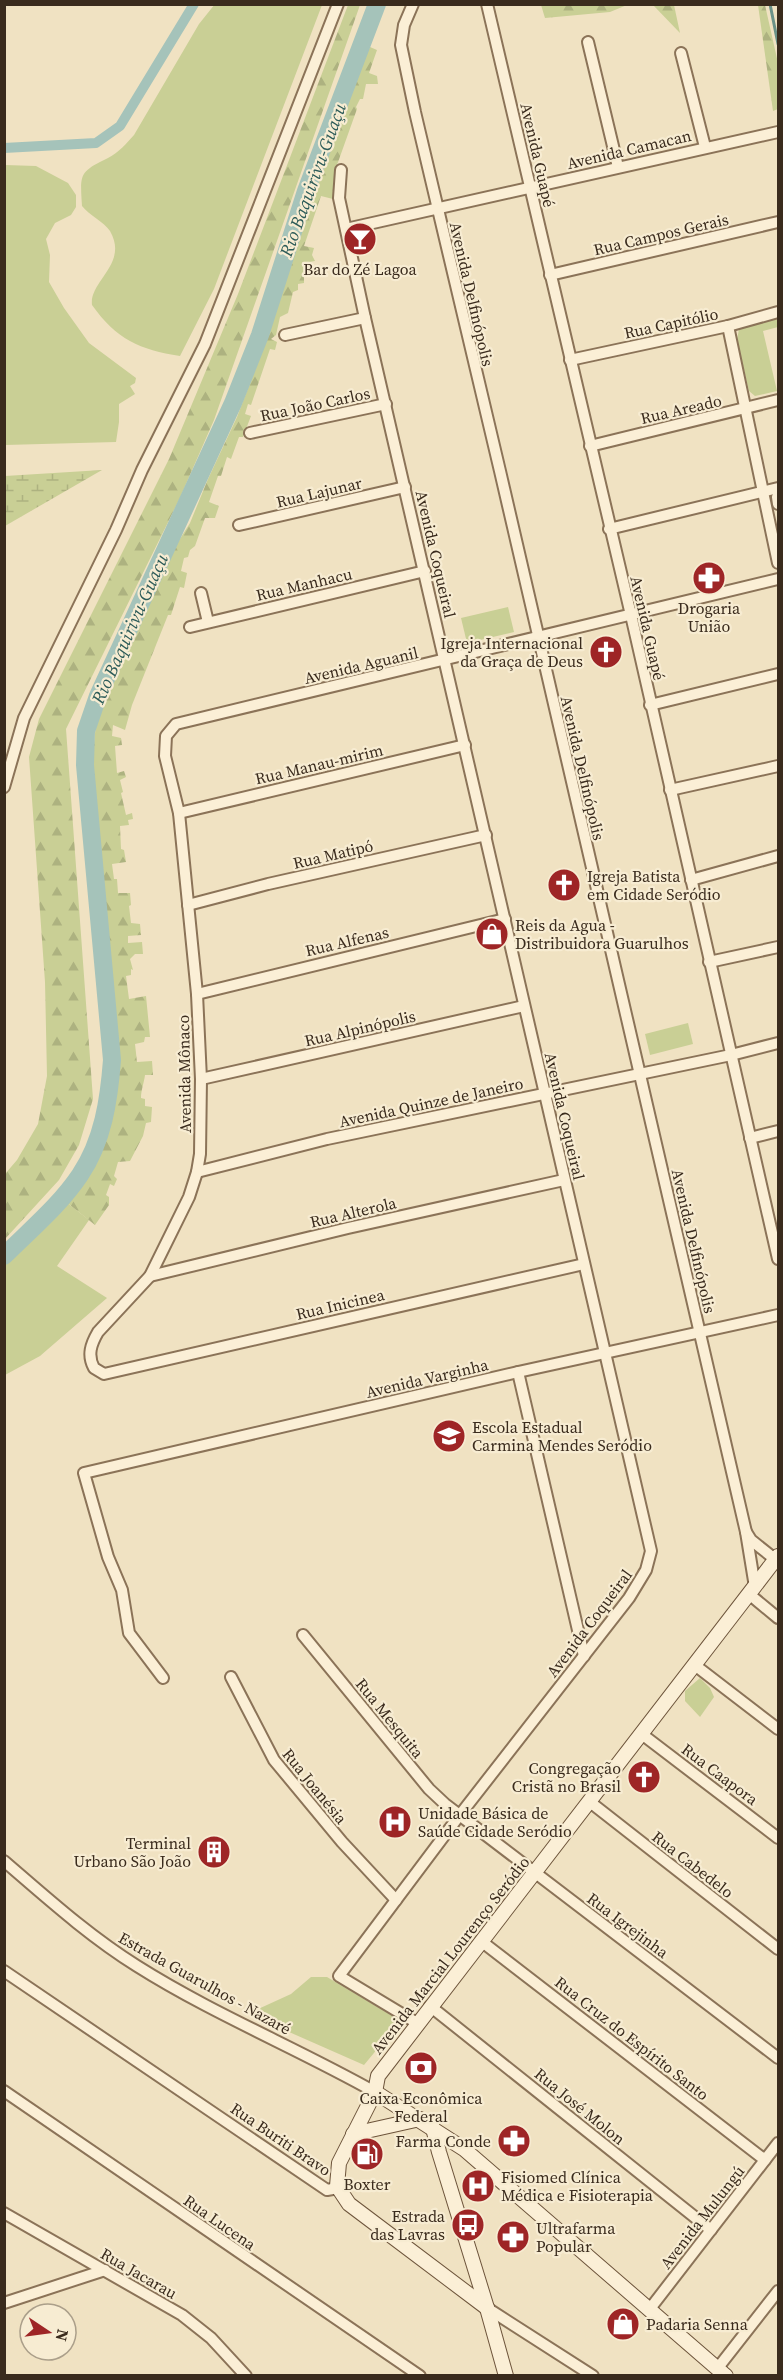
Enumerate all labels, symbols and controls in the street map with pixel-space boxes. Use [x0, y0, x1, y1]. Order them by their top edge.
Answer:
water label: Rio Baquirivu-Guaçu [273, 99, 352, 261]
street label: Avenida Guapé [515, 101, 561, 209]
street label: Avenida Camacan [565, 124, 694, 174]
street label: Rua Campos Gerais [591, 208, 731, 260]
street label: Avenida Delfinópolis [445, 220, 499, 368]
bar icon: Bar do Zé Lagoa [342, 221, 378, 257]
place label: Bar do Zé Lagoa [303, 258, 418, 280]
street label: Rua Capitólio [622, 302, 720, 344]
street label: Rua João Carlos [258, 382, 372, 426]
street label: Rua Areado [638, 389, 724, 429]
street label: Rua Lajunar [274, 471, 364, 513]
street label: Avenida Coqueiral [411, 488, 461, 620]
water label: Rio Baquirivu-Guaçu [85, 549, 174, 709]
pharmacy icon: Drogaria União [691, 560, 727, 596]
street label: Rua Manhacu [254, 562, 354, 606]
street label: Avenida Guapé [625, 574, 671, 682]
place label: Drogaria União [678, 597, 741, 637]
place label: Igreja Internacional da Graça de Deus [441, 632, 583, 672]
church icon: Igreja Internacional da Graça de Deus [588, 634, 624, 670]
street label: Avenida Aguanil [302, 641, 420, 689]
street label: Avenida Delfinópolis [556, 694, 610, 842]
street label: Rua Manau-mirim [253, 739, 385, 789]
street label: Rua Matipó [291, 834, 375, 874]
place label: Igreja Batista em Cidade Seródio [587, 865, 721, 905]
church icon: Igreja Batista em Cidade Seródio [546, 867, 582, 903]
place label: Reis da Agua - Distribuidora Guarulhos [515, 914, 689, 954]
shop icon: Reis da Agua - Distribuidora Guarulhos [474, 916, 510, 952]
street label: Rua Alfenas [303, 921, 391, 961]
street label: Rua Alpinópolis [302, 1005, 418, 1051]
street label: Avenida Mônaco [172, 1015, 196, 1133]
street label: Avenida Coqueiral [540, 1050, 590, 1182]
street label: Avenida Quinze de Janeiro [337, 1072, 525, 1132]
street label: Avenida Delfinópolis [667, 1167, 721, 1315]
street label: Rua Alterola [308, 1191, 399, 1233]
street label: Rua Inicinea [294, 1283, 387, 1325]
street label: Avenida Varginha [364, 1353, 491, 1403]
place label: Escola Estadual Carmina Mendes Seródio [472, 1416, 652, 1456]
school or university icon: Escola Estadual Carmina Mendes Seródio [431, 1418, 467, 1454]
street label: Avenida Coqueiral [541, 1564, 637, 1682]
street label: Rua Mesquita [351, 1673, 430, 1763]
street label: Rua Caapora [677, 1738, 763, 1810]
street label: Rua Joanésia [278, 1743, 353, 1829]
place label: Congregação Cristã no Brasil [512, 1757, 621, 1797]
church icon: Congregação Cristã no Brasil [626, 1759, 662, 1795]
place label: Unidade Básica de Saúde Cidade Seródio [418, 1802, 572, 1842]
hospital icon: Unidade Básica de Saúde Cidade Seródio [377, 1804, 413, 1840]
street label: Rua Cabedelo [648, 1825, 738, 1903]
place label: Terminal Urbano São João [74, 1832, 191, 1872]
building icon: Terminal Urbano São João [196, 1834, 232, 1870]
street label: Avenida Marcial Lourenço Seródio [366, 1851, 534, 2058]
street label: Rua Igrejinha [583, 1887, 674, 1963]
street label: Estrada Guarulhos - Nazaré [115, 1926, 295, 2040]
street label: Rua Cruz do Espírito Santo [550, 1971, 714, 2105]
bank icon: Caixa Econômica Federal [403, 2050, 439, 2086]
street label: Rua José Molon [530, 2063, 630, 2150]
place label: Caixa Econômica Federal [360, 2087, 483, 2127]
street label: Rua Buriti Bravo [226, 2097, 336, 2181]
pharmacy icon: Farma Conde [496, 2123, 532, 2159]
place label: Farma Conde [395, 2130, 491, 2152]
fuel station icon: Boxter [349, 2136, 385, 2172]
street label: Avenida Mulungú [655, 2161, 749, 2273]
place label: Fisiomed Clínica Médica e Fisioterapia [501, 2166, 654, 2206]
hospital icon: Fisiomed Clínica Médica e Fisioterapia [460, 2168, 496, 2204]
place label: Boxter [343, 2173, 391, 2195]
street label: Rua Lucena [179, 2189, 261, 2255]
place label: Estrada das Lavras [370, 2205, 446, 2245]
bus stop icon: Estrada das Lavras [450, 2207, 486, 2243]
place label: Ultrafarma Popular [536, 2217, 616, 2257]
pharmacy icon: Ultrafarma Popular [495, 2219, 531, 2255]
street label: Rua Jacarau [97, 2242, 181, 2304]
north arrow [18, 2302, 78, 2362]
shop icon: Padaria Senna [605, 2306, 641, 2342]
place label: Padaria Senna [646, 2313, 749, 2335]
text: N [51, 2327, 75, 2344]

